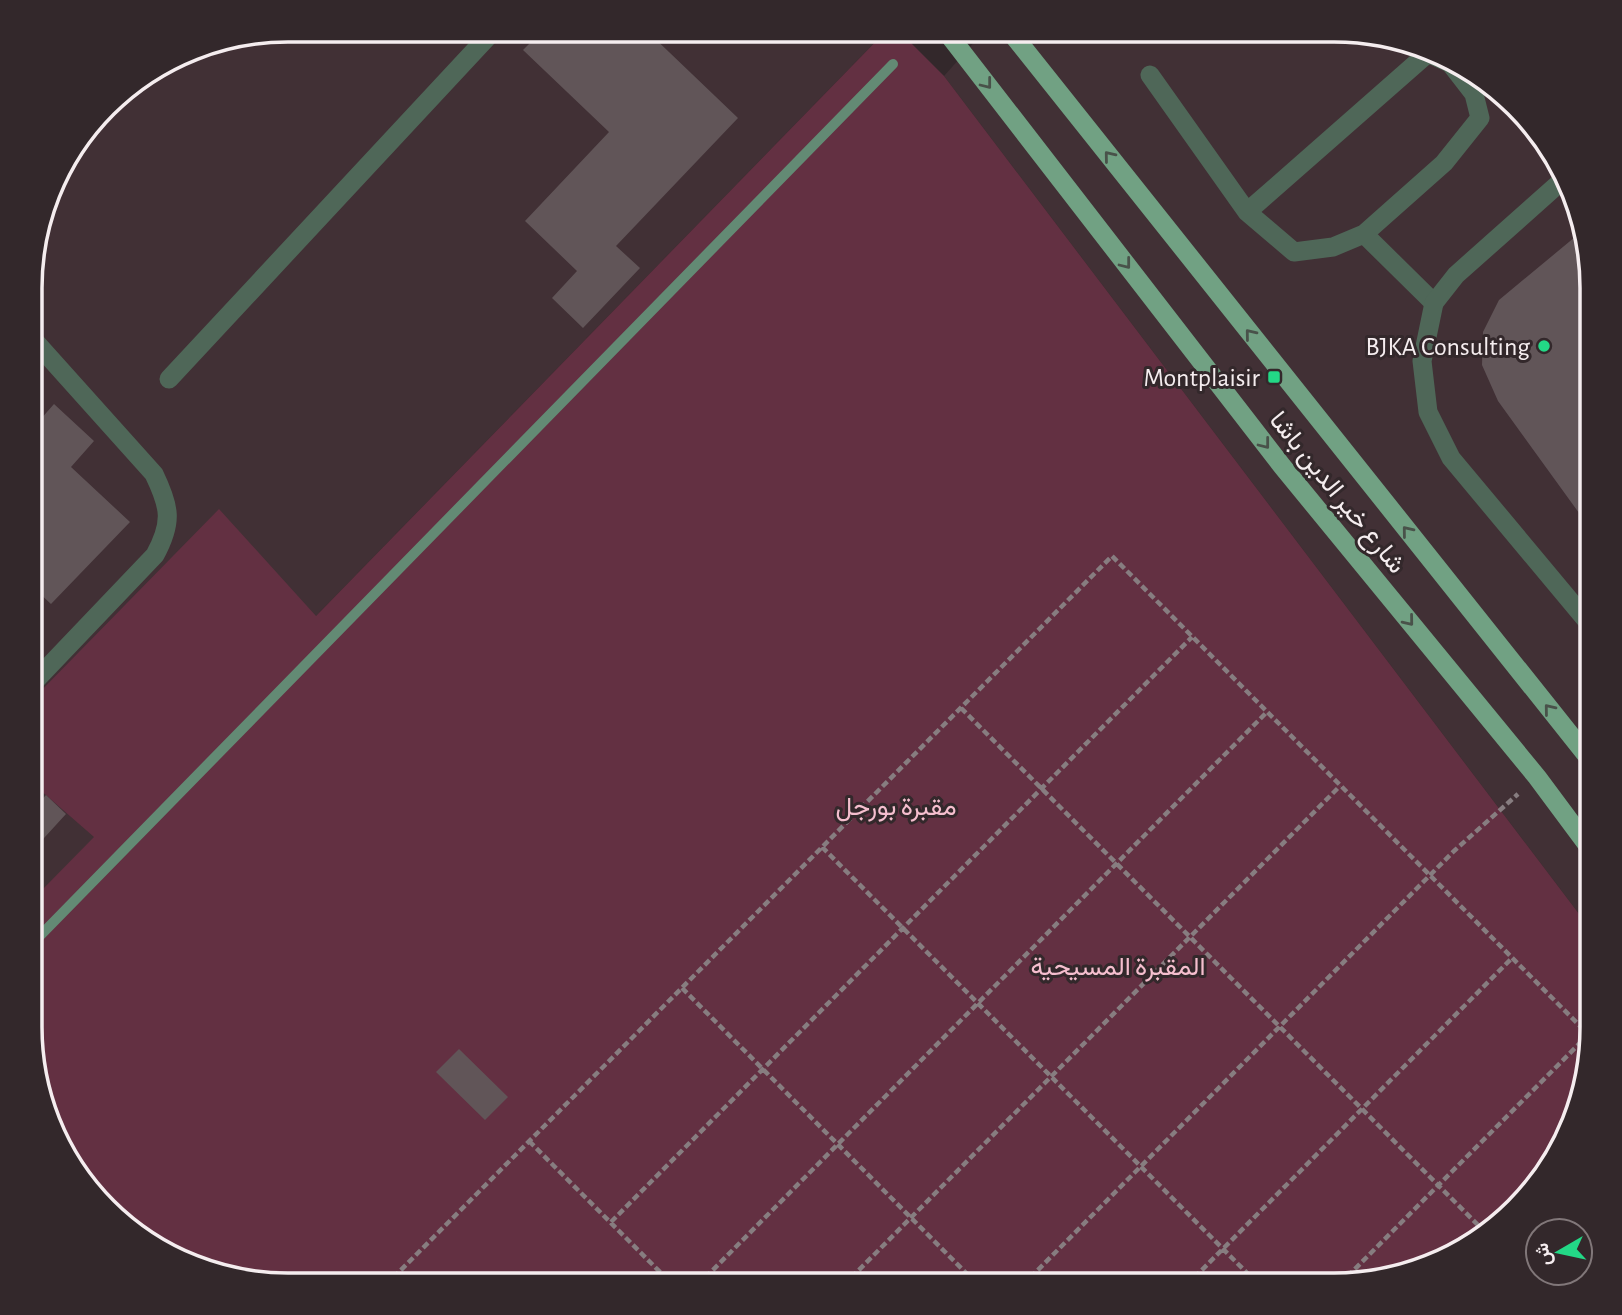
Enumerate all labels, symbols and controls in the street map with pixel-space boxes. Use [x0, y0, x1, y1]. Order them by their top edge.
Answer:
one-way arrow [978, 76, 991, 89]
one-way arrow [1104, 151, 1117, 164]
one-way arrow [1117, 256, 1130, 269]
one-way arrow [1246, 329, 1259, 341]
place label: BJKA Consulting [1366, 334, 1530, 360]
marker: BJKA Consulting [1536, 338, 1552, 354]
place label: Montplaisir [1144, 365, 1261, 391]
marker: Montplaisir [1266, 369, 1282, 385]
street label: شارع خير الدين باشا [1261, 407, 1410, 581]
one-way arrow [1256, 436, 1269, 449]
one-way arrow [1403, 526, 1416, 539]
one-way arrow [1400, 613, 1413, 625]
one-way arrow [1545, 704, 1557, 717]
park label: مقبرة بورجل [835, 794, 957, 822]
park label: المقبرة المسيحية [1030, 954, 1206, 982]
north arrow [1524, 1217, 1594, 1287]
text: ش [1532, 1241, 1556, 1267]

